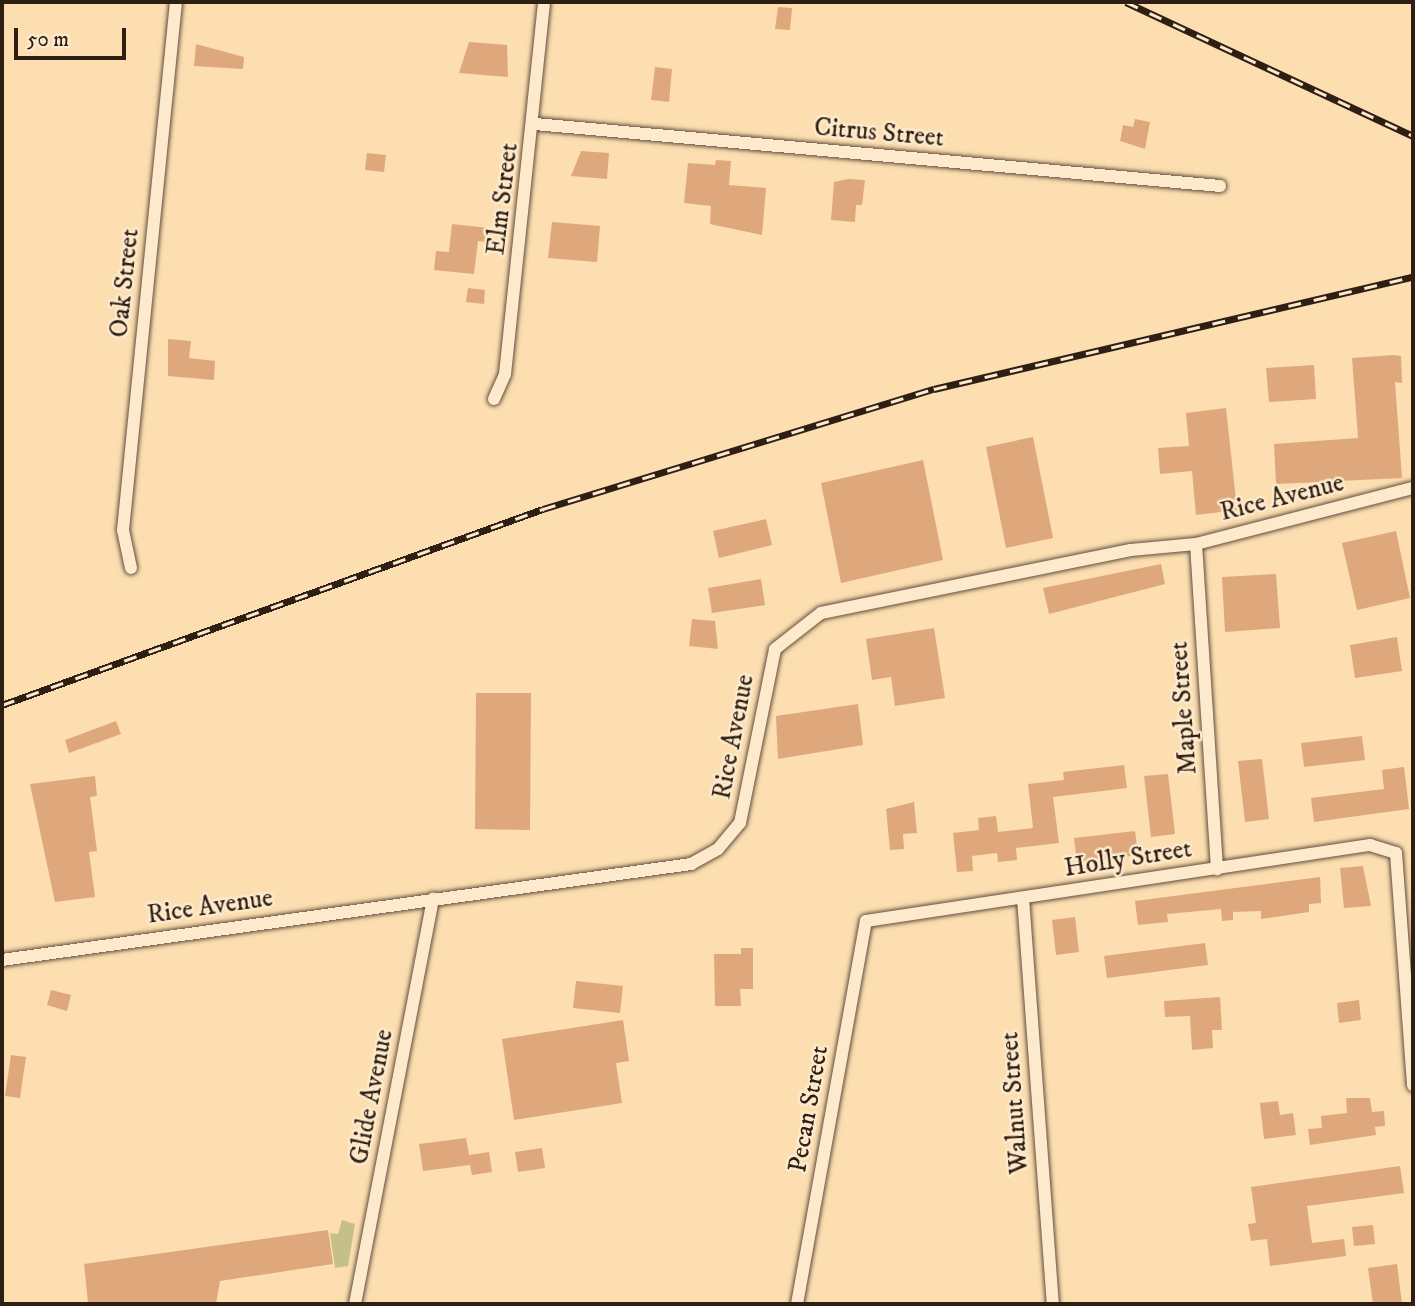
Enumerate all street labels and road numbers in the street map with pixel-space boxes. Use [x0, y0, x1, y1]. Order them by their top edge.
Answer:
street label: Citrus Street [813, 112, 945, 154]
street label: Elm Street [481, 141, 525, 257]
street label: Oak Street [104, 227, 146, 339]
street label: Rice Avenue [1217, 468, 1347, 528]
street label: Maple Street [1164, 640, 1204, 776]
street label: Rice Avenue [707, 672, 761, 802]
street label: Holly Street [1062, 834, 1194, 884]
street label: Rice Avenue [145, 883, 275, 931]
street label: Glide Avenue [344, 1027, 400, 1167]
street label: Walnut Street [994, 1031, 1036, 1175]
street label: Pecan Street [782, 1043, 836, 1175]

